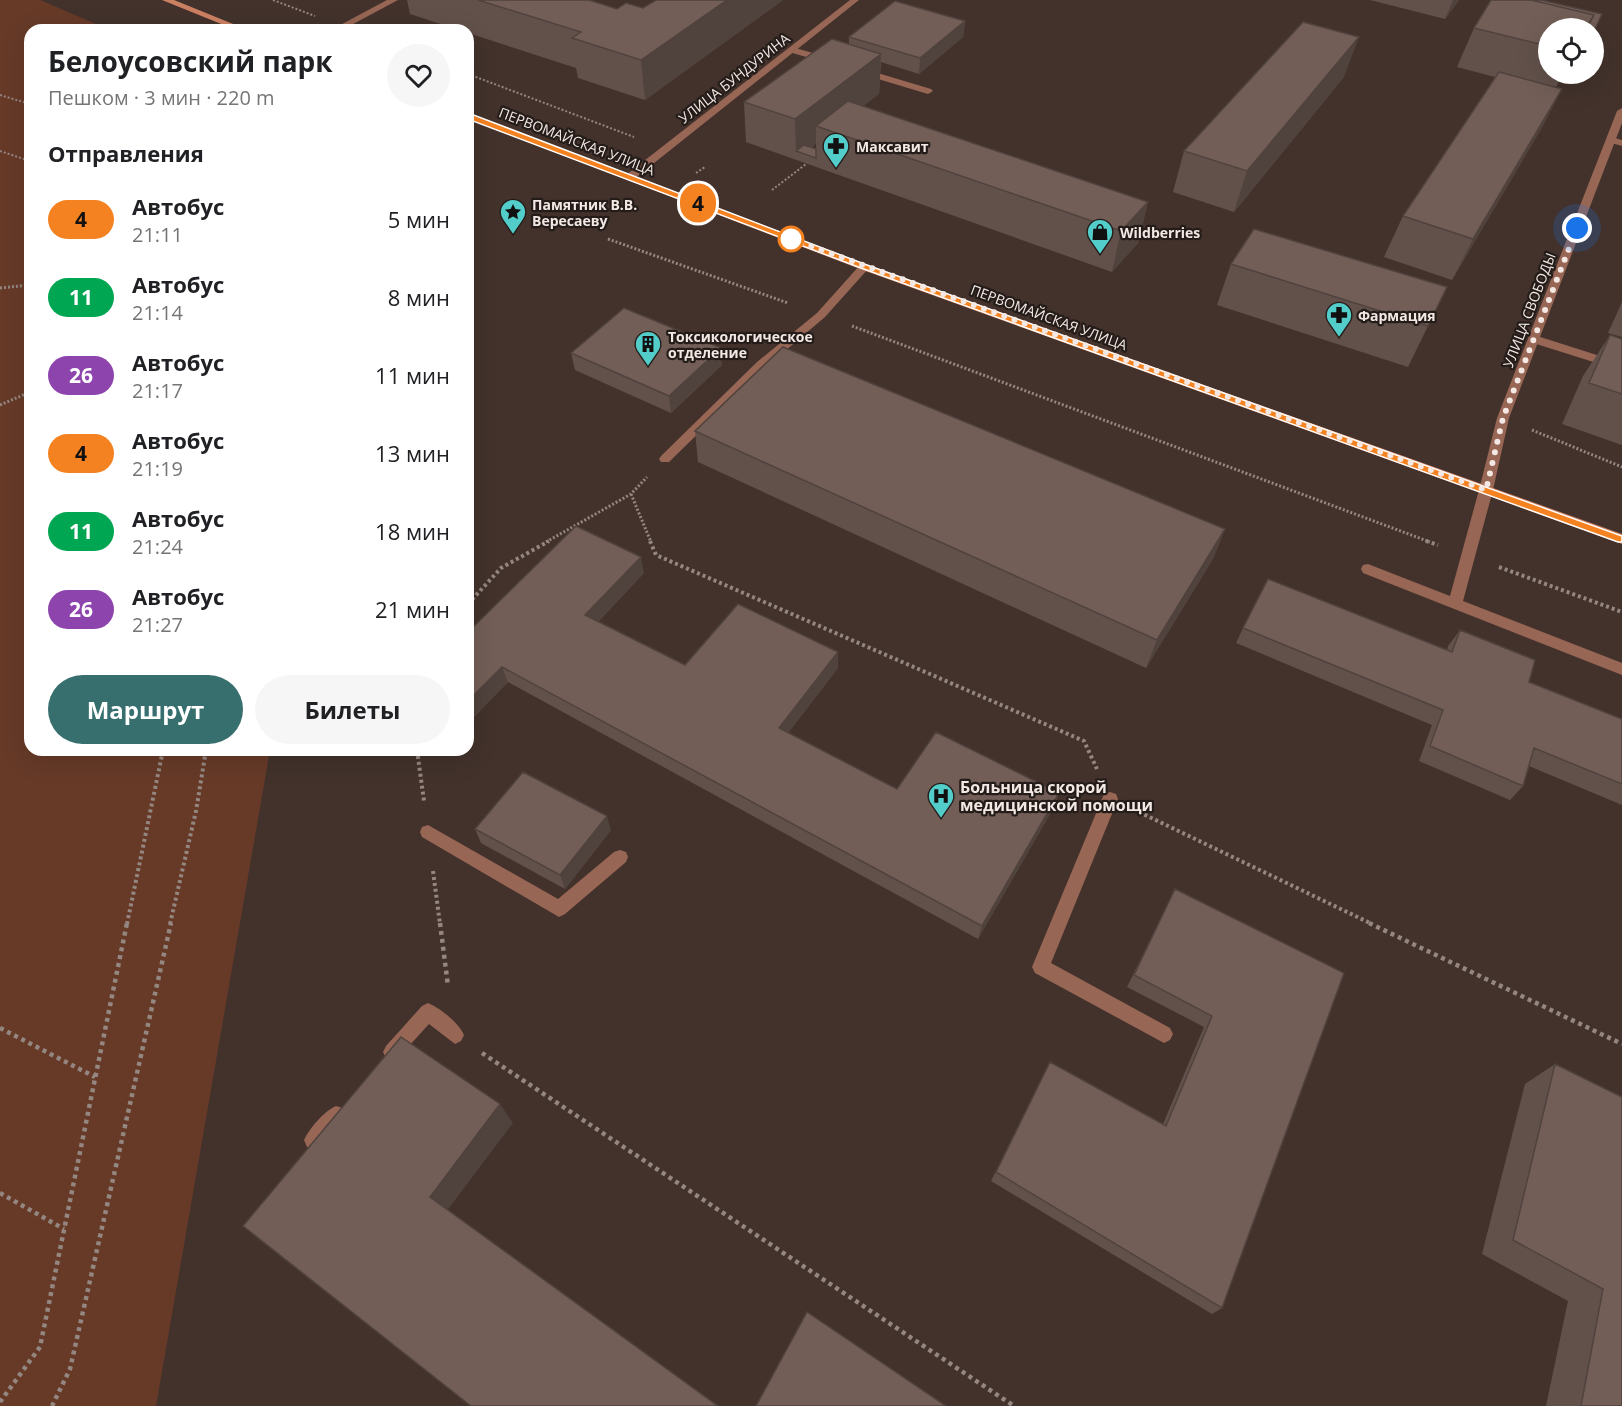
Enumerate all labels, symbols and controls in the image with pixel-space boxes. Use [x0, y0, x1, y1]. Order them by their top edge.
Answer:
map controls [1538, 18, 1604, 84]
button: locate [1538, 18, 1604, 84]
street label: УЛИЦА БУНДУРИНА [675, 29, 794, 127]
text: Белоусовский парк [48, 42, 333, 80]
button: heart [387, 44, 450, 107]
text: Пешком · 3 мин · 220 m [48, 84, 275, 111]
street label: ПЕРВОМАЙСКАЯ УЛИЦА [496, 102, 658, 180]
pharmacy icon: Максавит [821, 131, 851, 169]
place label: Максавит [856, 137, 929, 156]
text: Отправления [48, 138, 204, 168]
line badge: 4 [678, 184, 718, 222]
text: 4 [692, 189, 704, 217]
text: Автобус [132, 191, 224, 221]
place label: Памятник В.В. Вересаеву [532, 195, 637, 230]
place icon: Памятник В.В. Вересаеву [498, 197, 528, 235]
text: 5 мин [388, 204, 450, 234]
text: 4 [75, 205, 87, 233]
your location [1562, 213, 1592, 243]
shop icon: Wildberries [1085, 217, 1115, 255]
text: 21:11 [132, 221, 183, 248]
place label: Wildberries [1120, 223, 1200, 242]
unlabelled marker [778, 226, 804, 252]
street label: УЛИЦА СВОБОДЫ [1498, 250, 1560, 370]
text: Автобус [132, 269, 224, 299]
street label: ПЕРВОМАЙСКАЯ УЛИЦА [968, 280, 1130, 354]
text: 8 мин [388, 282, 450, 312]
text: 11 [69, 283, 93, 311]
text: 21:14 [132, 299, 183, 326]
pharmacy icon: Фармация [1324, 300, 1354, 338]
place label: Фармация [1358, 306, 1436, 325]
place label: Токсикологическое отделение [668, 327, 813, 362]
building icon: Токсикологическое отделение [633, 329, 663, 367]
text: Автобус [132, 347, 224, 377]
text: 11 мин [375, 360, 450, 390]
text: 26 [69, 361, 93, 389]
text: 21:17 [132, 377, 183, 404]
text: Автобус [132, 425, 224, 455]
text: 13 мин [375, 438, 450, 468]
text: 4 [75, 439, 87, 467]
text: 21:19 [132, 455, 183, 482]
text: Автобус [132, 503, 224, 533]
text: 18 мин [375, 516, 450, 546]
text: 11 [69, 517, 93, 545]
text: 21:24 [132, 533, 183, 560]
text: Автобус [132, 581, 224, 611]
text: 21 мин [375, 594, 450, 624]
text: 26 [69, 595, 93, 623]
text: 21:27 [132, 611, 183, 638]
button: Маршрут [48, 675, 243, 744]
button: Билеты [255, 675, 450, 744]
place label: Больница скорой медицинской помощи [960, 776, 1153, 816]
hospital icon: Больница скорой медицинской помощи [926, 781, 956, 819]

